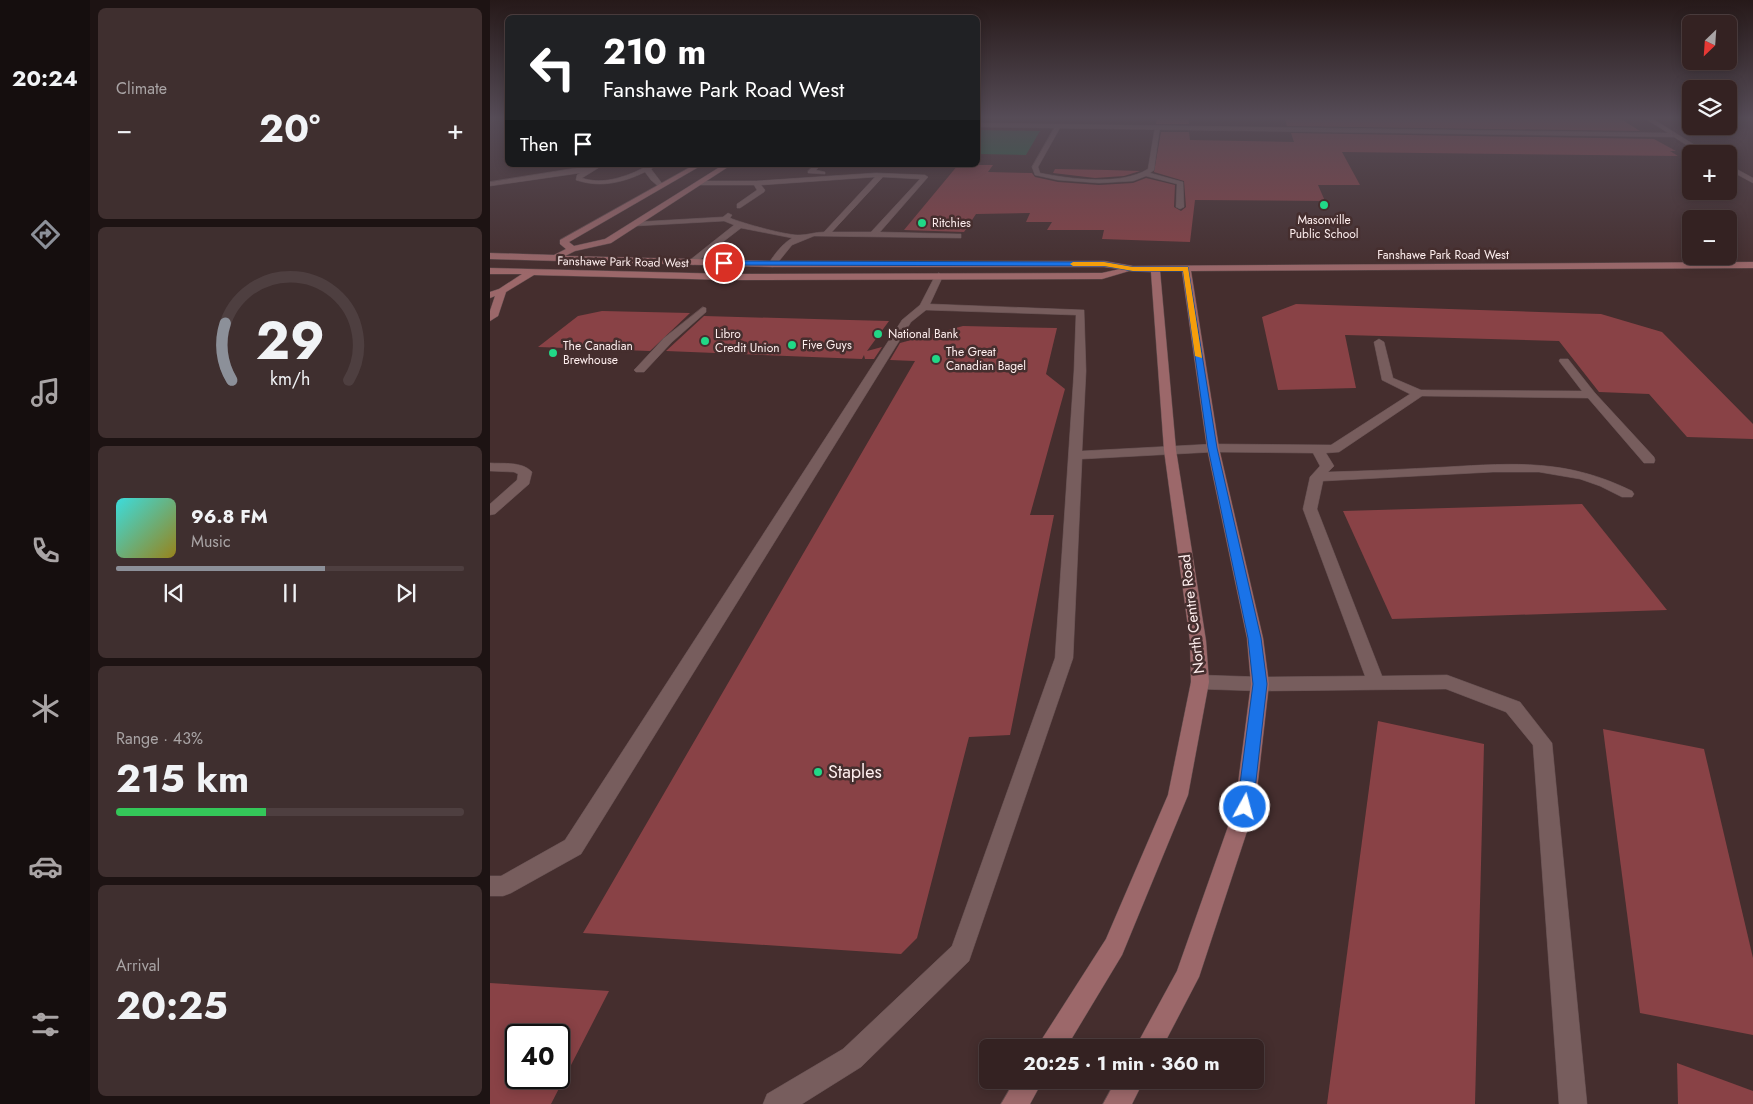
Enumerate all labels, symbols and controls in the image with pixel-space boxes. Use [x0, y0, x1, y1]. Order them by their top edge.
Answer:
north arrow [1682, 15, 1738, 70]
map controls [1682, 15, 1737, 265]
text: 210 m [603, 27, 706, 77]
icon: left [520, 35, 585, 100]
text: 20:24 [12, 62, 78, 94]
text: Fanshawe Park Road West [603, 73, 844, 105]
text: Climate [116, 77, 167, 100]
button: layers [1682, 80, 1737, 135]
text: 20° [259, 101, 320, 156]
text: − [116, 109, 133, 150]
text: + [447, 109, 464, 150]
icon: arrive [569, 130, 597, 158]
text: Then [520, 131, 559, 158]
button: + [1682, 145, 1737, 200]
marker: Masonville Public School [1318, 199, 1330, 211]
button: − [1682, 210, 1737, 265]
place label: Masonville Public School [1289, 211, 1359, 243]
place label: Ritchies [932, 214, 971, 232]
icon: directions [28, 217, 63, 252]
marker: Ritchies [916, 217, 928, 229]
pin [703, 242, 745, 284]
street label: Fanshawe Park Road West [1377, 246, 1509, 264]
icon: arrive [710, 249, 738, 277]
street label: Fanshawe Park Road West [557, 252, 689, 272]
text: 29 [256, 303, 324, 379]
place label: Libro Credit Union [715, 325, 780, 357]
place label: National Bank [888, 325, 959, 343]
marker: National Bank [872, 328, 884, 340]
marker: Libro Credit Union [699, 335, 711, 347]
place label: Five Guys [802, 336, 852, 354]
place label: The Canadian Brewhouse [563, 337, 633, 369]
marker: Five Guys [786, 339, 798, 351]
place label: The Great Canadian Bagel [946, 343, 1026, 375]
marker: The Canadian Brewhouse [547, 347, 559, 359]
marker: The Great Canadian Bagel [930, 353, 942, 365]
text: km/h [270, 366, 310, 392]
icon: music [28, 375, 63, 410]
text: 96.8 FM [191, 503, 268, 530]
text: Music [191, 530, 231, 553]
icon: phone [28, 533, 63, 568]
street label: North Centre Road [1174, 553, 1210, 675]
icon: previous [160, 579, 188, 607]
icon: pause [276, 579, 304, 607]
icon: next [392, 579, 420, 607]
icon: climate [28, 691, 63, 726]
text: Range · 43% [116, 727, 203, 750]
text: 215 km [116, 751, 249, 806]
place label: Staples [828, 759, 882, 785]
marker: Staples [812, 766, 824, 778]
position arrow [1218, 780, 1270, 832]
icon: car [28, 849, 63, 884]
text: Arrival [116, 954, 160, 977]
text: 20:25 [116, 978, 228, 1033]
icon: filters [28, 1007, 63, 1042]
speed limit sign: 40 [505, 1024, 570, 1089]
text: 20:25 · 1 min · 360 m [1023, 1050, 1220, 1077]

